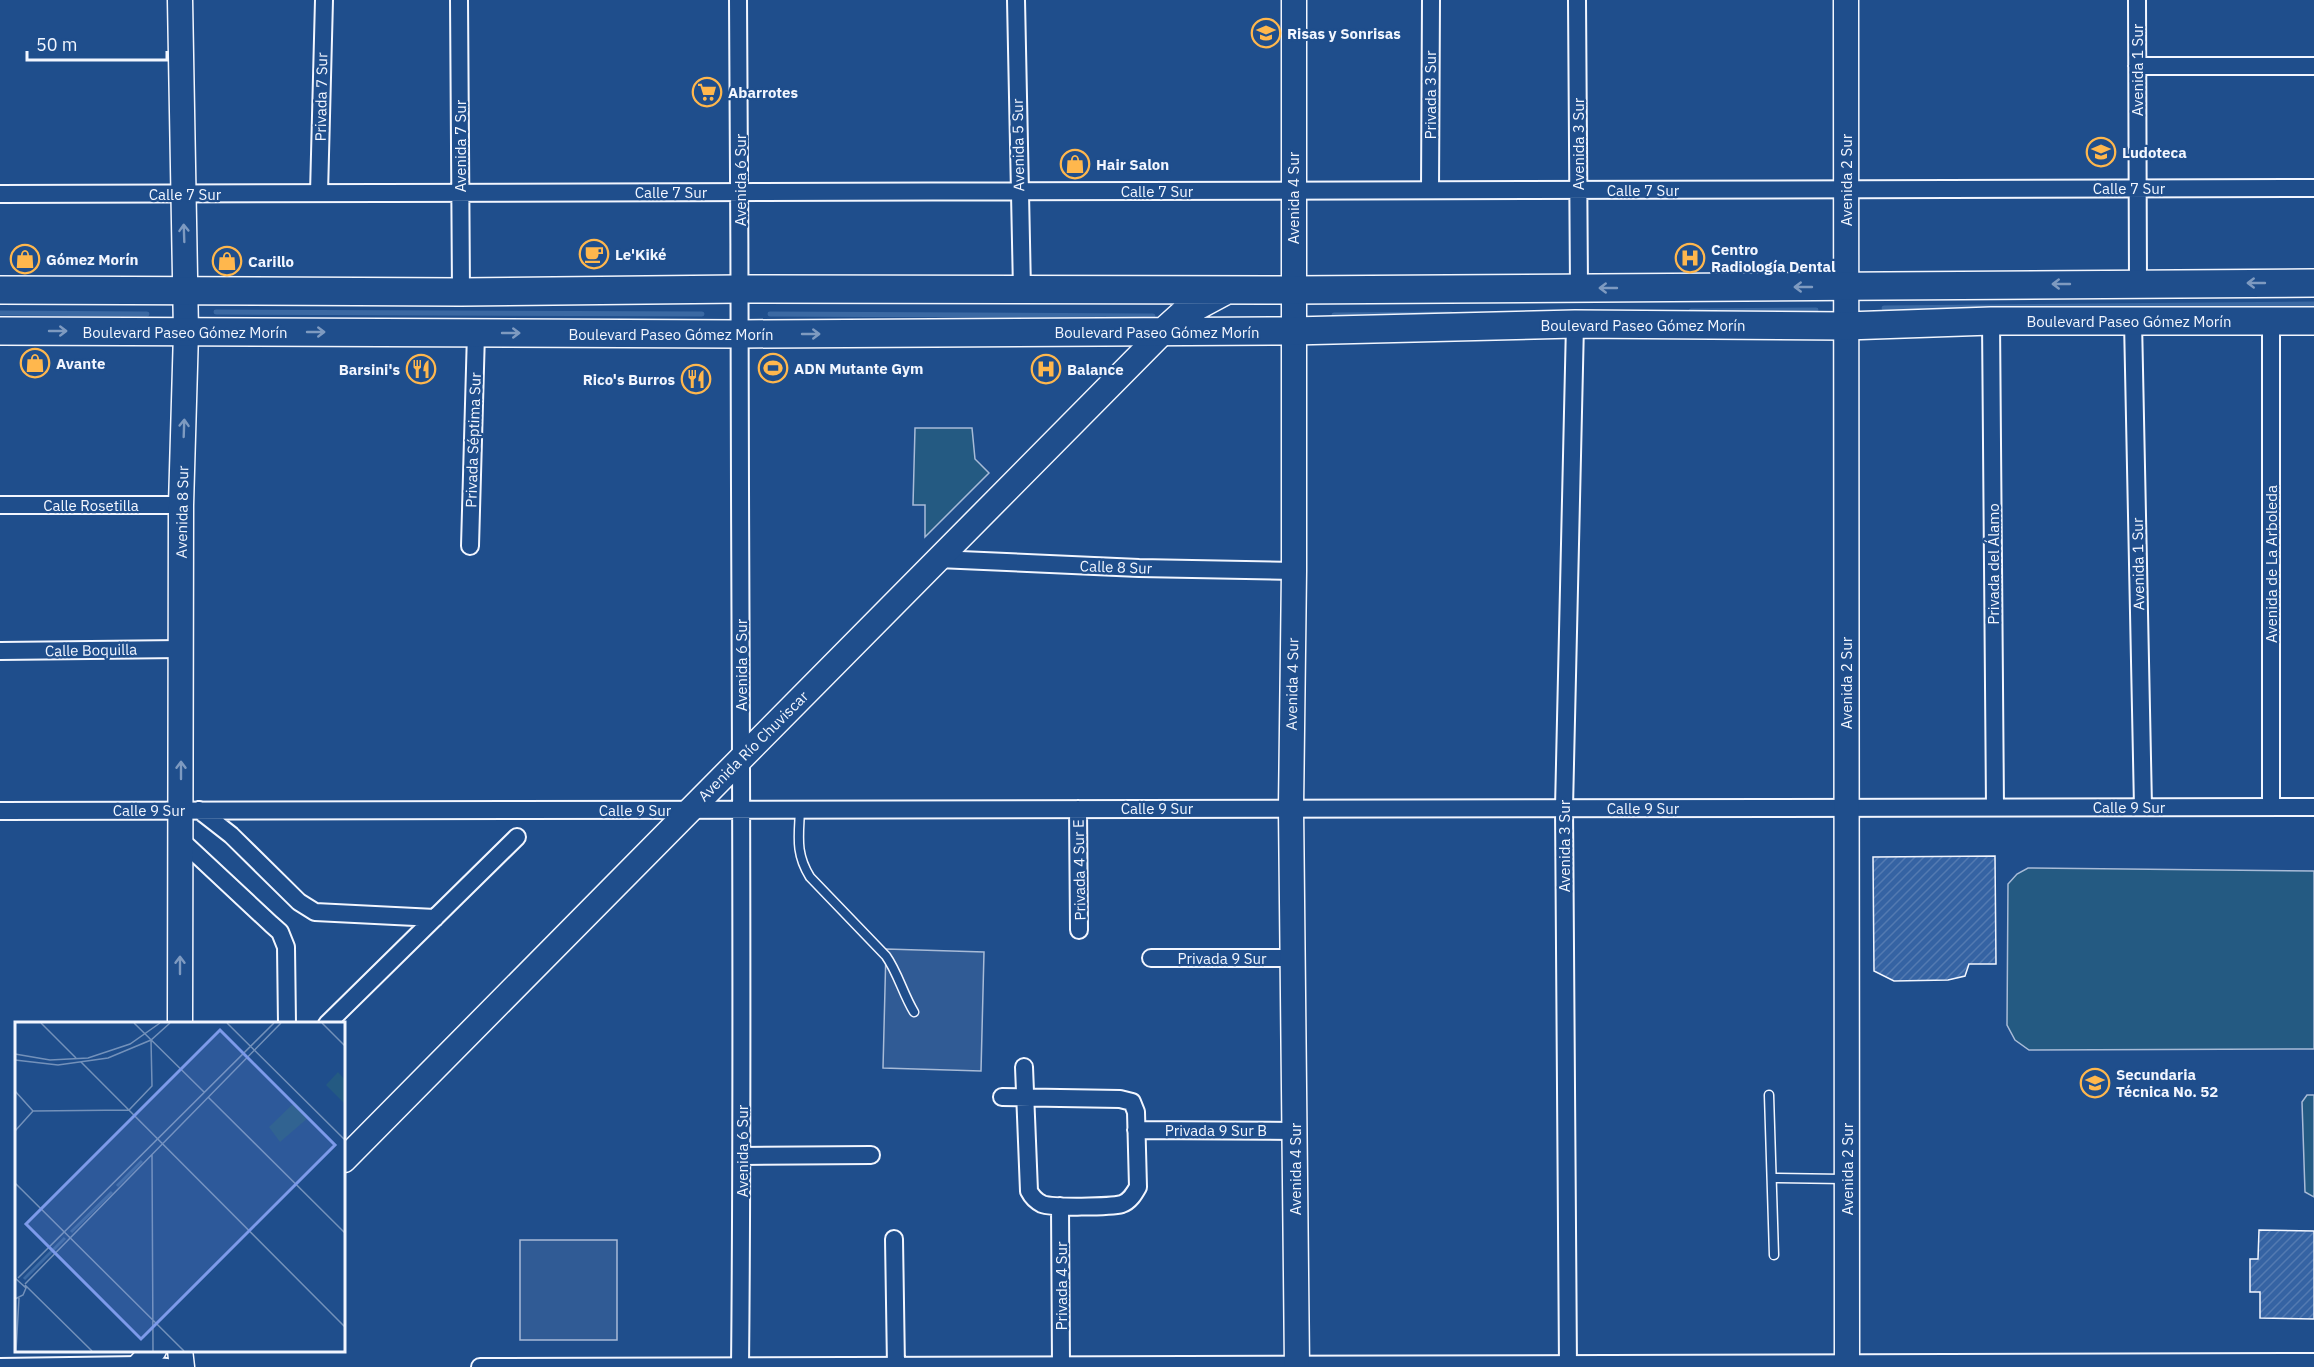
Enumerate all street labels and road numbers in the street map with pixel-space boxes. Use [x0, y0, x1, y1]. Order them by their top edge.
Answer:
street label: Avenida 1 Sur [2128, 23, 2147, 116]
street label: Privada 3 Sur [1421, 50, 1440, 139]
street label: Privada 7 Sur [311, 52, 331, 142]
street label: Avenida 3 Sur [1569, 97, 1588, 190]
street label: Avenida 5 Sur [1008, 98, 1028, 191]
street label: Avenida 7 Sur [451, 99, 470, 192]
street label: Avenida 6 Sur [731, 133, 750, 226]
street label: Avenida 2 Sur [1837, 133, 1856, 226]
street label: Avenida 4 Sur [1284, 151, 1303, 244]
street label: Calle 7 Sur [2093, 179, 2166, 198]
street label: Calle 7 Sur [1607, 181, 1680, 200]
street label: Calle 7 Sur [1121, 182, 1194, 201]
street label: Calle 7 Sur [635, 183, 708, 202]
street label: Calle 7 Sur [149, 185, 222, 204]
street label: Boulevard Paseo Gómez Morín [2026, 312, 2232, 331]
street label: Boulevard Paseo Gómez Morín [1540, 316, 1746, 335]
street label: Boulevard Paseo Gómez Morín [82, 323, 288, 342]
street label: Boulevard Paseo Gómez Morín [1054, 323, 1260, 342]
street label: Boulevard Paseo Gómez Morín [568, 325, 774, 344]
street label: Privada Séptima Sur [461, 371, 485, 508]
street label: Avenida 8 Sur [172, 465, 192, 558]
street label: Avenida de La Arboleda [2262, 485, 2281, 643]
street label: Calle Rosetilla [43, 496, 139, 515]
street label: Privada del Álamo [1984, 503, 2003, 625]
street label: Avenida 1 Sur [2128, 517, 2148, 610]
street label: Calle 8 Sur [1079, 556, 1153, 578]
street label: Avenida 6 Sur [732, 618, 751, 711]
street label: Avenida 2 Sur [1837, 636, 1856, 729]
street label: Avenida 4 Sur [1282, 637, 1302, 730]
street label: Calle Boquilla [45, 640, 137, 660]
street label: Avenida Río Chuviscar [694, 686, 813, 805]
street label: Calle 9 Sur [2093, 798, 2166, 817]
street label: Calle 9 Sur [1121, 799, 1194, 818]
street label: Avenida 3 Sur [1555, 799, 1574, 892]
street label: Calle 9 Sur [1607, 799, 1680, 818]
street label: Calle 9 Sur [113, 801, 186, 820]
street label: Calle 9 Sur [599, 801, 672, 820]
street label: Privada 4 Sur E [1069, 819, 1089, 921]
street label: Privada 9 Sur [1178, 949, 1267, 968]
street label: Avenida 6 Sur [733, 1104, 752, 1197]
street label: Privada 9 Sur B [1165, 1121, 1267, 1140]
street label: Avenida 4 Sur [1286, 1122, 1305, 1215]
street label: Avenida 2 Sur [1838, 1122, 1857, 1215]
street label: Privada 4 Sur [1052, 1241, 1071, 1330]

